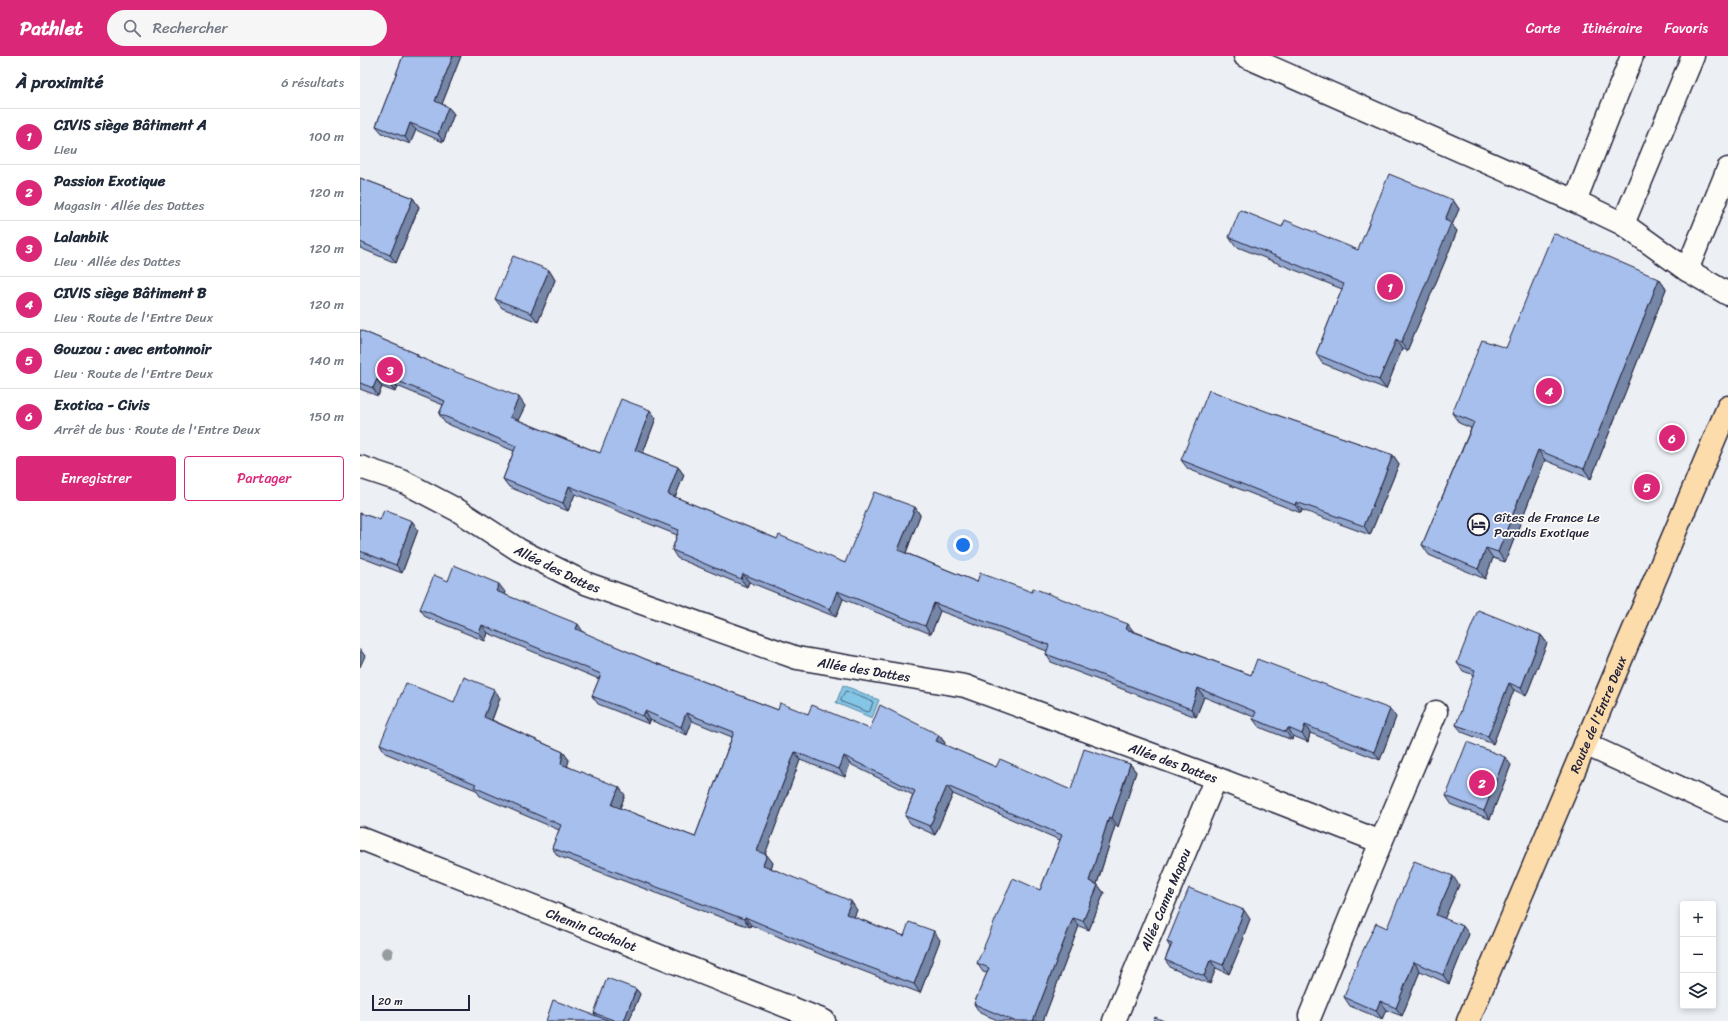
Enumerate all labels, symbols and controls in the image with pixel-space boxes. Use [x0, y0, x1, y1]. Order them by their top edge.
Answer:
search box [107, 10, 387, 46]
text: Pathlet [20, 12, 83, 45]
text: Rechercher [153, 15, 228, 41]
text: Carte [1526, 16, 1561, 41]
text: Itinéraire [1583, 16, 1642, 41]
text: Favoris [1664, 16, 1708, 41]
icon: search [121, 17, 143, 39]
text: À proximité [16, 67, 103, 97]
text: 6 résultats [281, 71, 344, 94]
text: CIVIS siège Bâtiment A [54, 112, 207, 138]
text: 1 [26, 125, 32, 148]
text: 100 m [309, 125, 344, 148]
text: Lieu [54, 138, 77, 161]
text: Passion Exotique [54, 168, 165, 194]
text: 2 [25, 181, 33, 204]
text: 120 m [309, 181, 344, 204]
text: Magasin · Allée des Dattes [54, 194, 204, 217]
text: Lalanbik [54, 224, 108, 250]
text: 3 [25, 237, 33, 260]
text: 120 m [309, 237, 344, 260]
text: Lieu · Allée des Dattes [54, 250, 181, 273]
pin: 1 [1377, 272, 1403, 302]
text: CIVIS siège Bâtiment B [54, 280, 207, 306]
text: 4 [25, 293, 33, 316]
text: 120 m [309, 293, 344, 316]
text: Lieu · Route de l'Entre Deux [54, 306, 213, 329]
text: Gouzou : avec entonnoir [54, 336, 211, 362]
text: 5 [25, 349, 33, 372]
text: 140 m [309, 349, 344, 372]
pin: 3 [377, 355, 403, 385]
text: Lieu · Route de l'Entre Deux [54, 362, 213, 385]
pin: 4 [1536, 376, 1562, 406]
text: Exotica - Civis [54, 392, 150, 418]
text: 6 [25, 405, 33, 428]
text: 150 m [309, 405, 344, 428]
text: Arrêt de bus · Route de l'Entre Deux [54, 418, 261, 441]
pin: 6 [1659, 423, 1685, 453]
button: Enregistrer [16, 456, 176, 501]
button: Partager [184, 456, 344, 501]
pin: 5 [1634, 472, 1660, 502]
place label: Gîtes de France Le Paradis Exotique [1494, 506, 1600, 544]
hotel icon: Gîtes de France Le Paradis Exotique [1465, 511, 1491, 537]
your location [953, 535, 973, 555]
street label: Allée des Dattes [509, 538, 604, 599]
street label: Allée des Dattes [815, 650, 912, 688]
street label: Route de l'Entre Deux [1563, 652, 1633, 777]
street label: Allée des Dattes [1124, 735, 1221, 789]
pin: 2 [1469, 768, 1495, 798]
street label: Allée Canne Mapou [1133, 844, 1197, 955]
street label: Chemin Cachalot [543, 901, 641, 958]
map controls [1680, 901, 1716, 1009]
button: + [1680, 901, 1716, 937]
button: − [1680, 937, 1716, 973]
button: layers [1680, 973, 1716, 1009]
text: 20 m [378, 992, 403, 1011]
scale bar [372, 993, 470, 1012]

